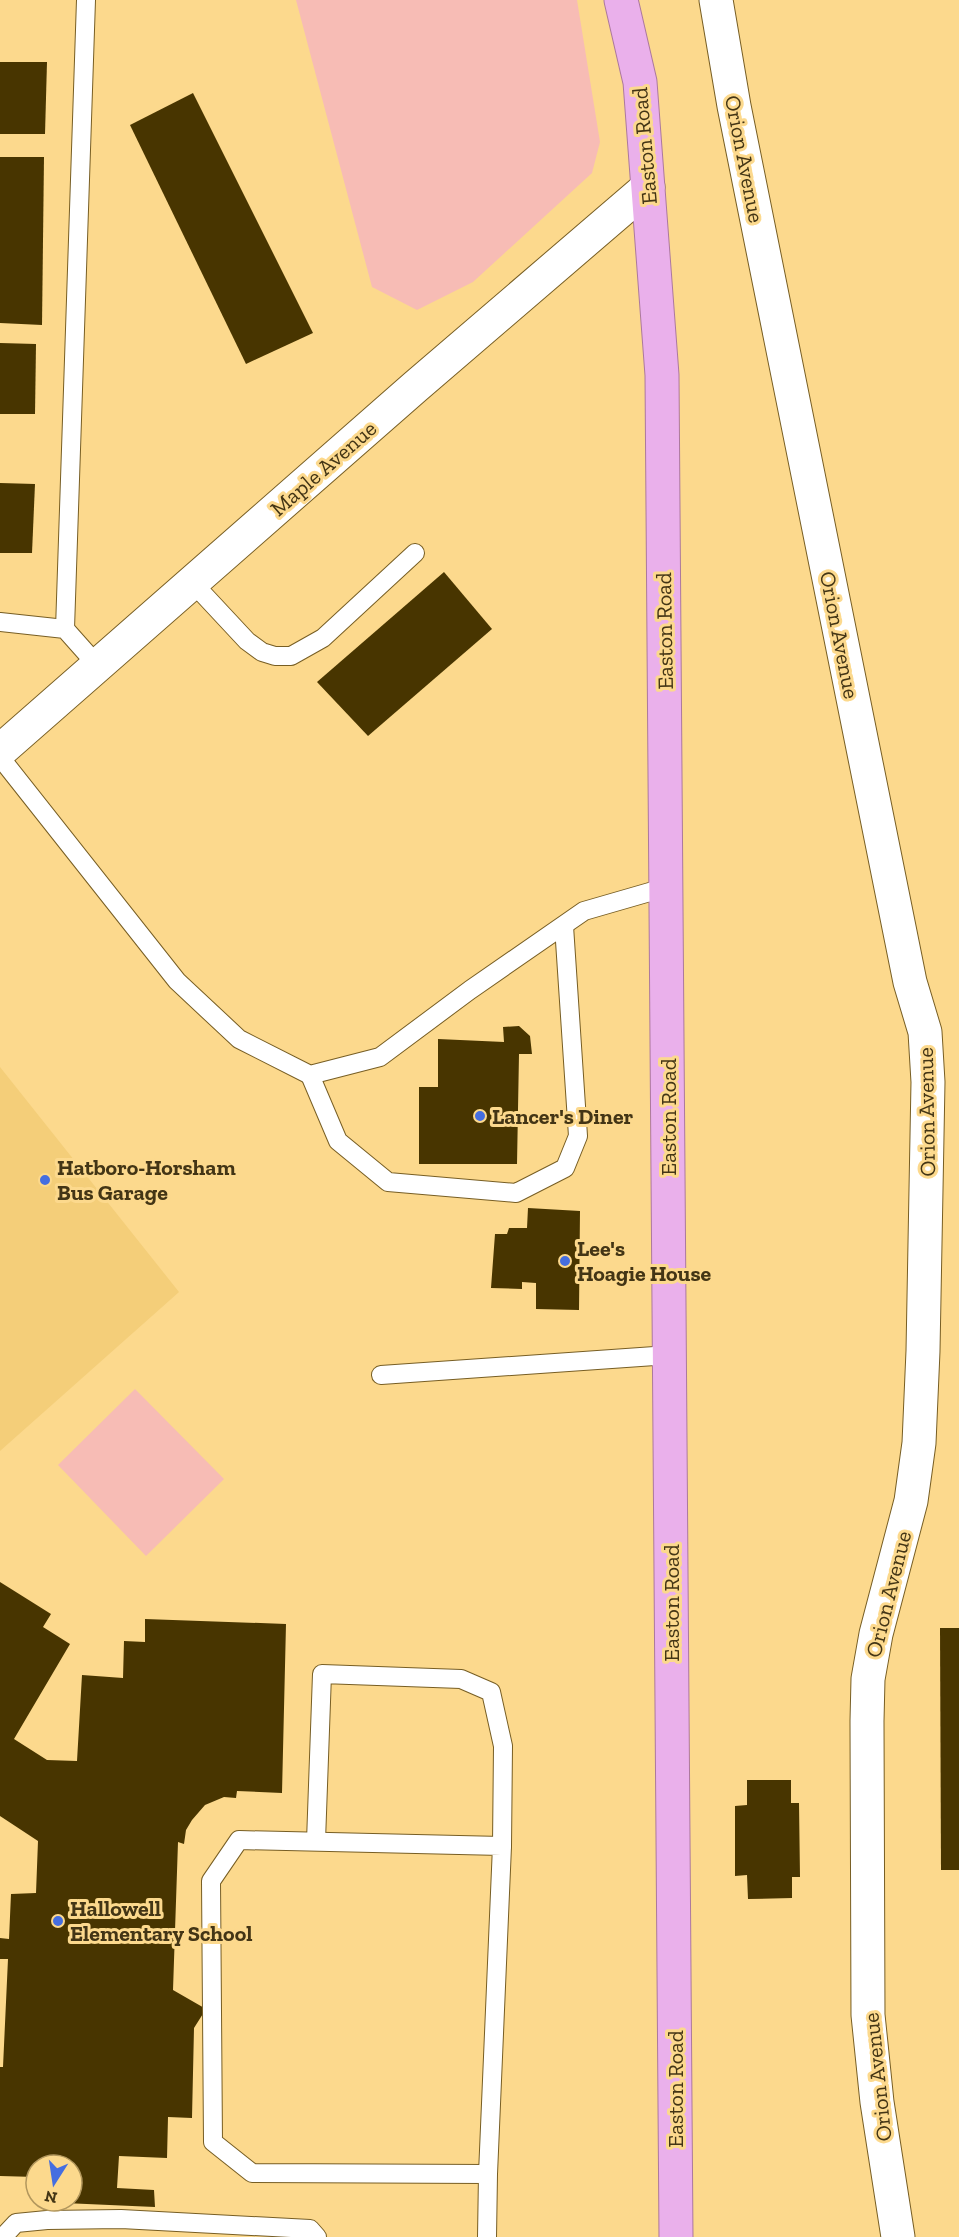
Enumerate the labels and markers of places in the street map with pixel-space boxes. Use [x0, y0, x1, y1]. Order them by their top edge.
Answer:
place label: Lancer's Diner [492, 1103, 634, 1130]
marker: Lancer's Diner [473, 1109, 487, 1123]
place label: Hatboro-Horsham Bus Garage [57, 1154, 236, 1206]
marker: Hatboro-Horsham Bus Garage [38, 1173, 52, 1187]
place label: Lee's Hoagie House [577, 1235, 712, 1287]
marker: Lee's Hoagie House [558, 1254, 572, 1268]
place label: Hallowell Elementary School [70, 1895, 252, 1947]
marker: Hallowell Elementary School [51, 1914, 65, 1928]

